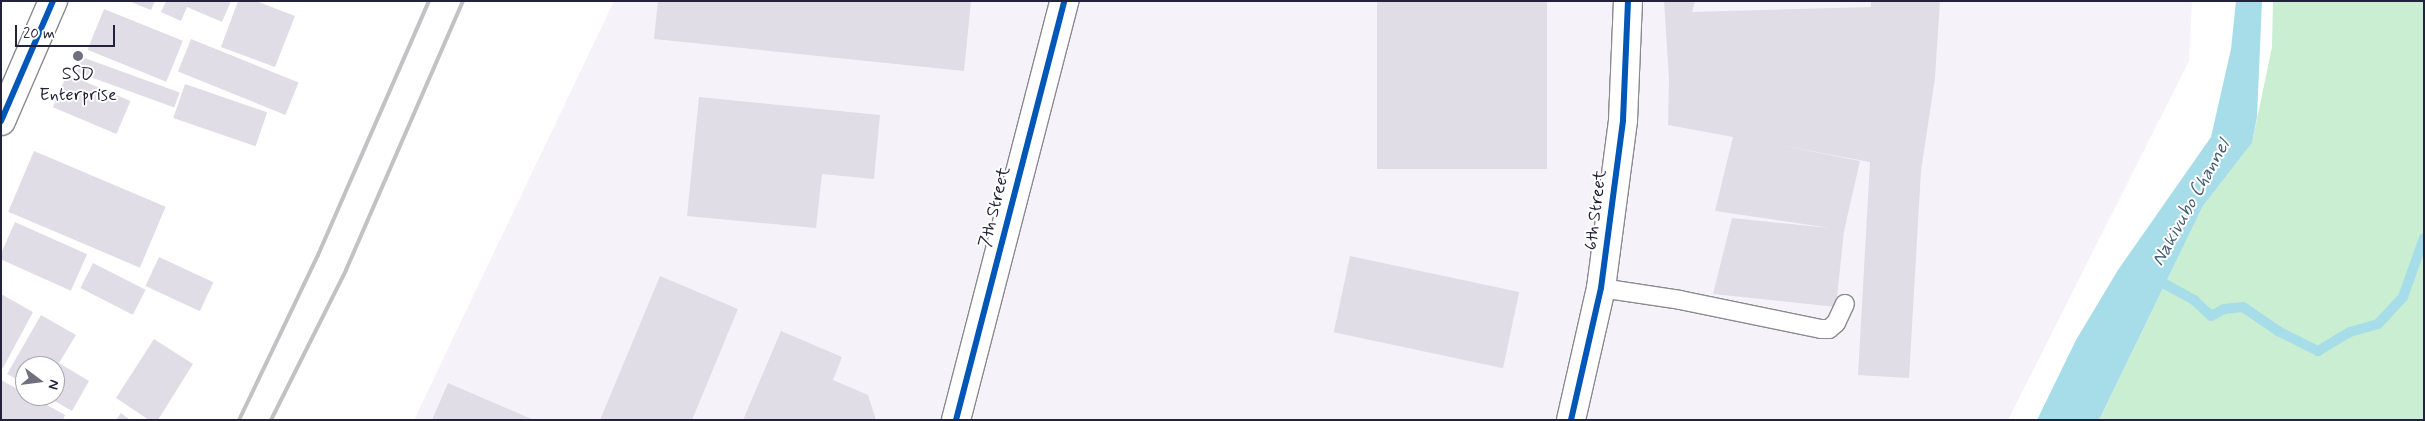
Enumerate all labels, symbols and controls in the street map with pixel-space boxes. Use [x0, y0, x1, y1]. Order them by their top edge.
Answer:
scale bar [18, 15, 118, 47]
text: 20 m [23, 24, 55, 44]
marker: SSD Enterprise [72, 50, 84, 62]
place label: SSD Enterprise [39, 64, 117, 106]
water label: Nakivubo Channel [2145, 132, 2237, 274]
street label: 7th Street [975, 164, 1015, 250]
street label: 6th Street [1580, 169, 1612, 251]
north arrow [15, 356, 65, 406]
text: N [44, 378, 63, 391]

